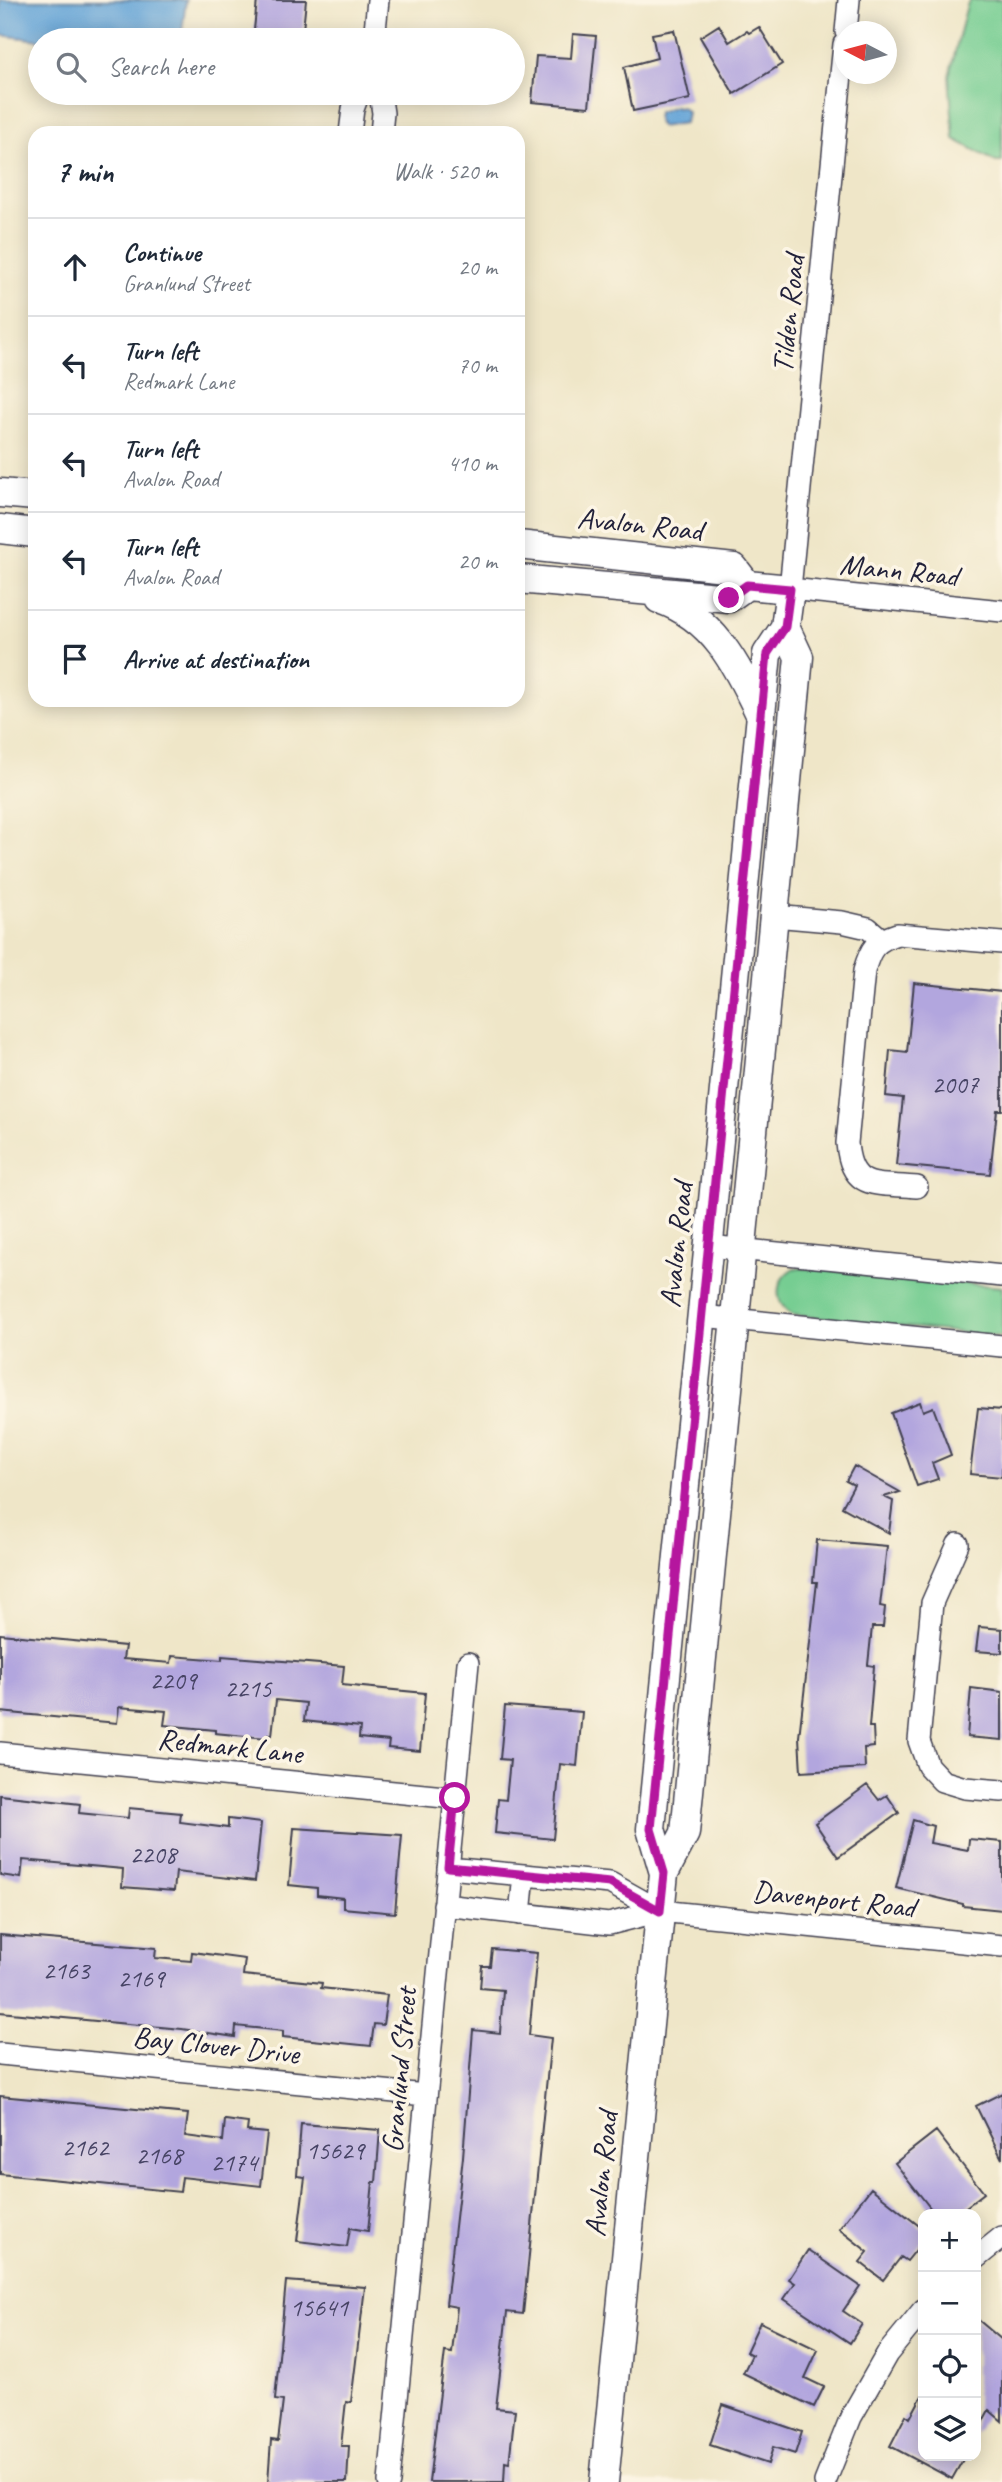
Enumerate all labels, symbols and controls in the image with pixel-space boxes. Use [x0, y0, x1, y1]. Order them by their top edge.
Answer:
north arrow [834, 21, 897, 84]
search box [28, 28, 525, 105]
icon: search [52, 48, 90, 86]
text: Search here [108, 50, 214, 83]
text: 7 min [56, 153, 113, 191]
text: Walk · 520 m [393, 157, 497, 186]
text: Continue [123, 236, 201, 269]
icon: ahead [56, 248, 94, 286]
street label: Tilden Road [763, 249, 814, 375]
text: 20 m [458, 253, 497, 282]
text: Granlund Street [123, 269, 250, 298]
text: Turn left [123, 334, 198, 367]
icon: left [56, 346, 94, 384]
text: 70 m [458, 351, 497, 380]
text: Redmark Lane [123, 367, 234, 396]
text: Turn left [123, 432, 198, 465]
icon: left [56, 444, 94, 482]
text: 410 m [448, 449, 497, 478]
text: Avalon Road [123, 465, 219, 494]
street label: Avalon Road [576, 499, 709, 550]
text: Turn left [123, 530, 198, 563]
icon: left [56, 542, 94, 580]
street label: Mann Road [838, 545, 964, 596]
text: 20 m [458, 547, 497, 576]
text: Avalon Road [123, 563, 219, 592]
route end [713, 582, 744, 613]
icon: arrive [56, 640, 94, 678]
text: Arrive at destination [123, 643, 309, 676]
house number: 2007 [932, 1068, 980, 1101]
street label: Avalon Road [651, 1176, 702, 1309]
house number: 2209 [150, 1664, 199, 1697]
house number: 2215 [225, 1672, 273, 1705]
street label: Redmark Lane [156, 1720, 306, 1773]
route start [439, 1782, 470, 1813]
house number: 2208 [130, 1838, 179, 1871]
street label: Davenport Road [751, 1872, 921, 1927]
house number: 2163 [43, 1954, 92, 1987]
house number: 2169 [118, 1962, 167, 1995]
street label: Granlund Street [373, 1983, 425, 2154]
street label: Bay Clover Drive [131, 2017, 303, 2073]
street label: Avalon Road [576, 2105, 627, 2238]
house number: 2162 [62, 2131, 111, 2164]
house number: 15629 [306, 2134, 367, 2167]
house number: 2168 [136, 2139, 185, 2172]
house number: 2174 [211, 2146, 260, 2179]
map controls [918, 2209, 981, 2461]
button: + [918, 2209, 981, 2272]
button: − [918, 2272, 981, 2335]
house number: 15641 [290, 2291, 350, 2324]
button: locate [918, 2335, 981, 2398]
button: layers [918, 2398, 981, 2461]

